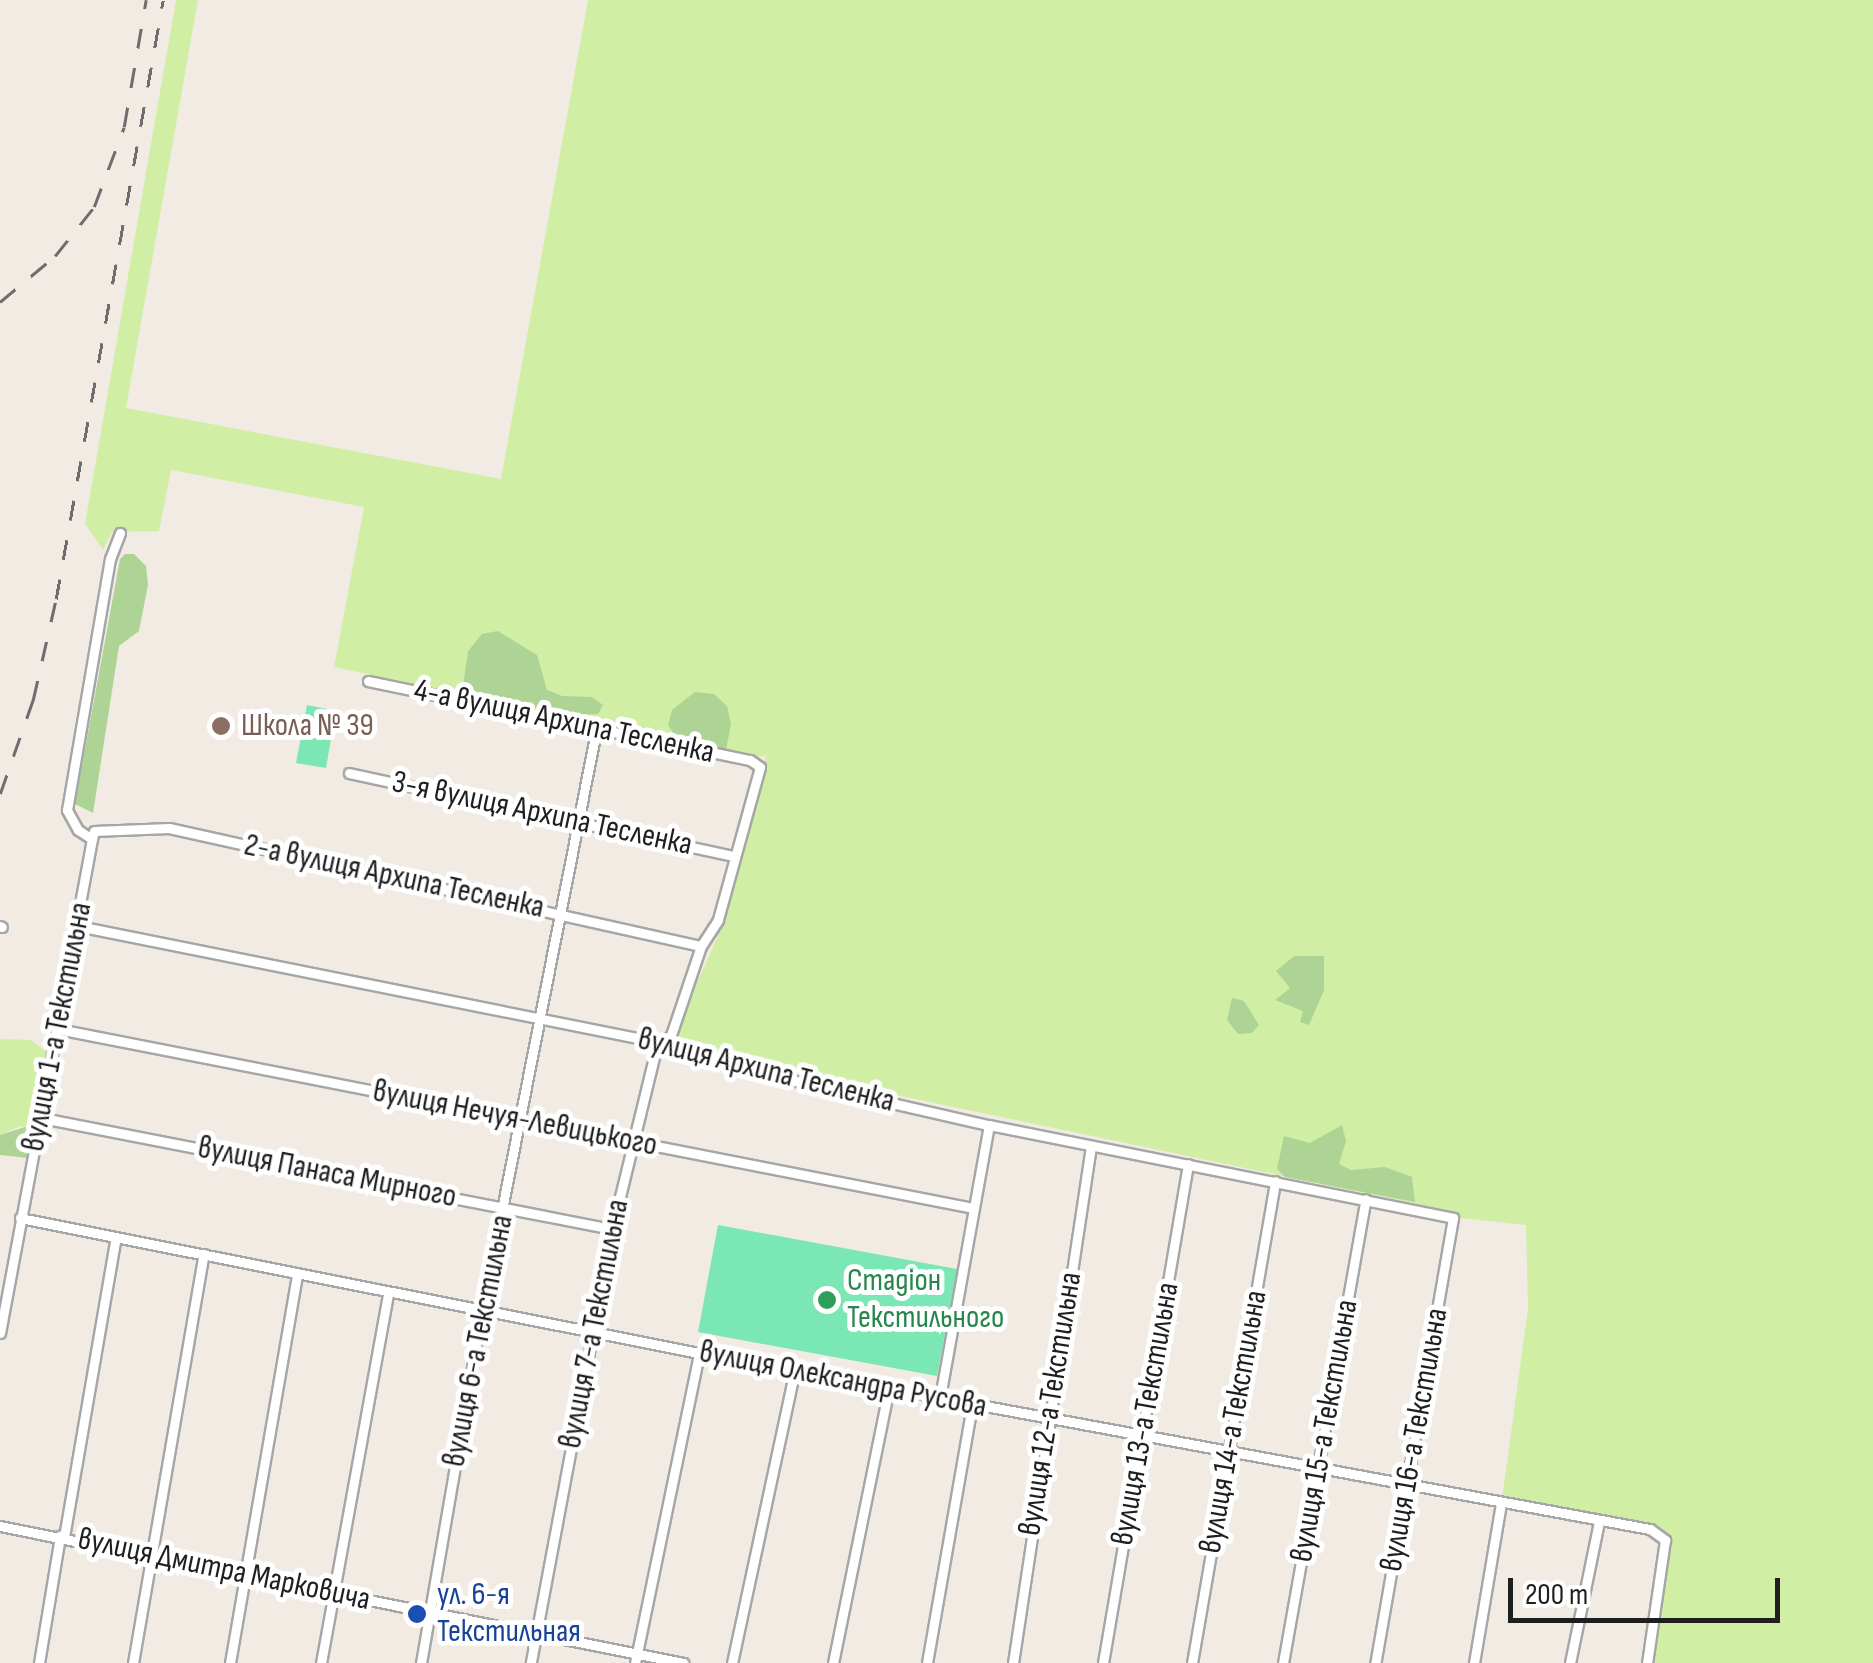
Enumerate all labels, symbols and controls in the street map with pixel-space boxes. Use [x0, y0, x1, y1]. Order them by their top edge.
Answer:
street label: 4-а вулиця Архипа Тесленка [411, 671, 717, 773]
place label: Школа № 39 [241, 707, 374, 745]
marker: Школа № 39 [210, 715, 232, 737]
street label: 3-я вулиця Архипа Тесленка [388, 763, 696, 865]
street label: 2-а вулиця Архипа Тесленка [241, 826, 547, 928]
street label: вулиця 1-а Текстильна [15, 899, 101, 1155]
street label: вулиця Архипа Тесленка [634, 1021, 898, 1121]
street label: вулиця Нечуя-Левицького [370, 1073, 660, 1165]
street label: вулиця Панаса Мирного [194, 1129, 460, 1217]
street label: вулиця 7-а Текстильна [552, 1196, 638, 1452]
street label: вулиця 6-а Текстильна [436, 1212, 522, 1470]
place label: Стадіон Текстильного [847, 1263, 1004, 1338]
street label: вулиця 12-а Текстильна [1011, 1269, 1091, 1539]
street label: вулиця 13-а Текстильна [1104, 1280, 1188, 1548]
street label: вулиця 14-а Текстильна [1192, 1288, 1276, 1556]
marker: Стадіон Текстильного [816, 1289, 838, 1311]
street label: вулиця 15-а Текстильна [1283, 1297, 1367, 1565]
street label: вулиця 16-а Текстильна [1373, 1305, 1457, 1575]
street label: вулиця Олександра Русова [696, 1333, 990, 1427]
street label: вулиця Дмитра Марковича [74, 1520, 374, 1620]
scale bar [1513, 1558, 1786, 1620]
place label: ул. 6-я Текстильная [437, 1577, 581, 1652]
text: 200 m [1525, 1577, 1588, 1613]
marker: ул. 6-я Текстильная [406, 1603, 428, 1625]

